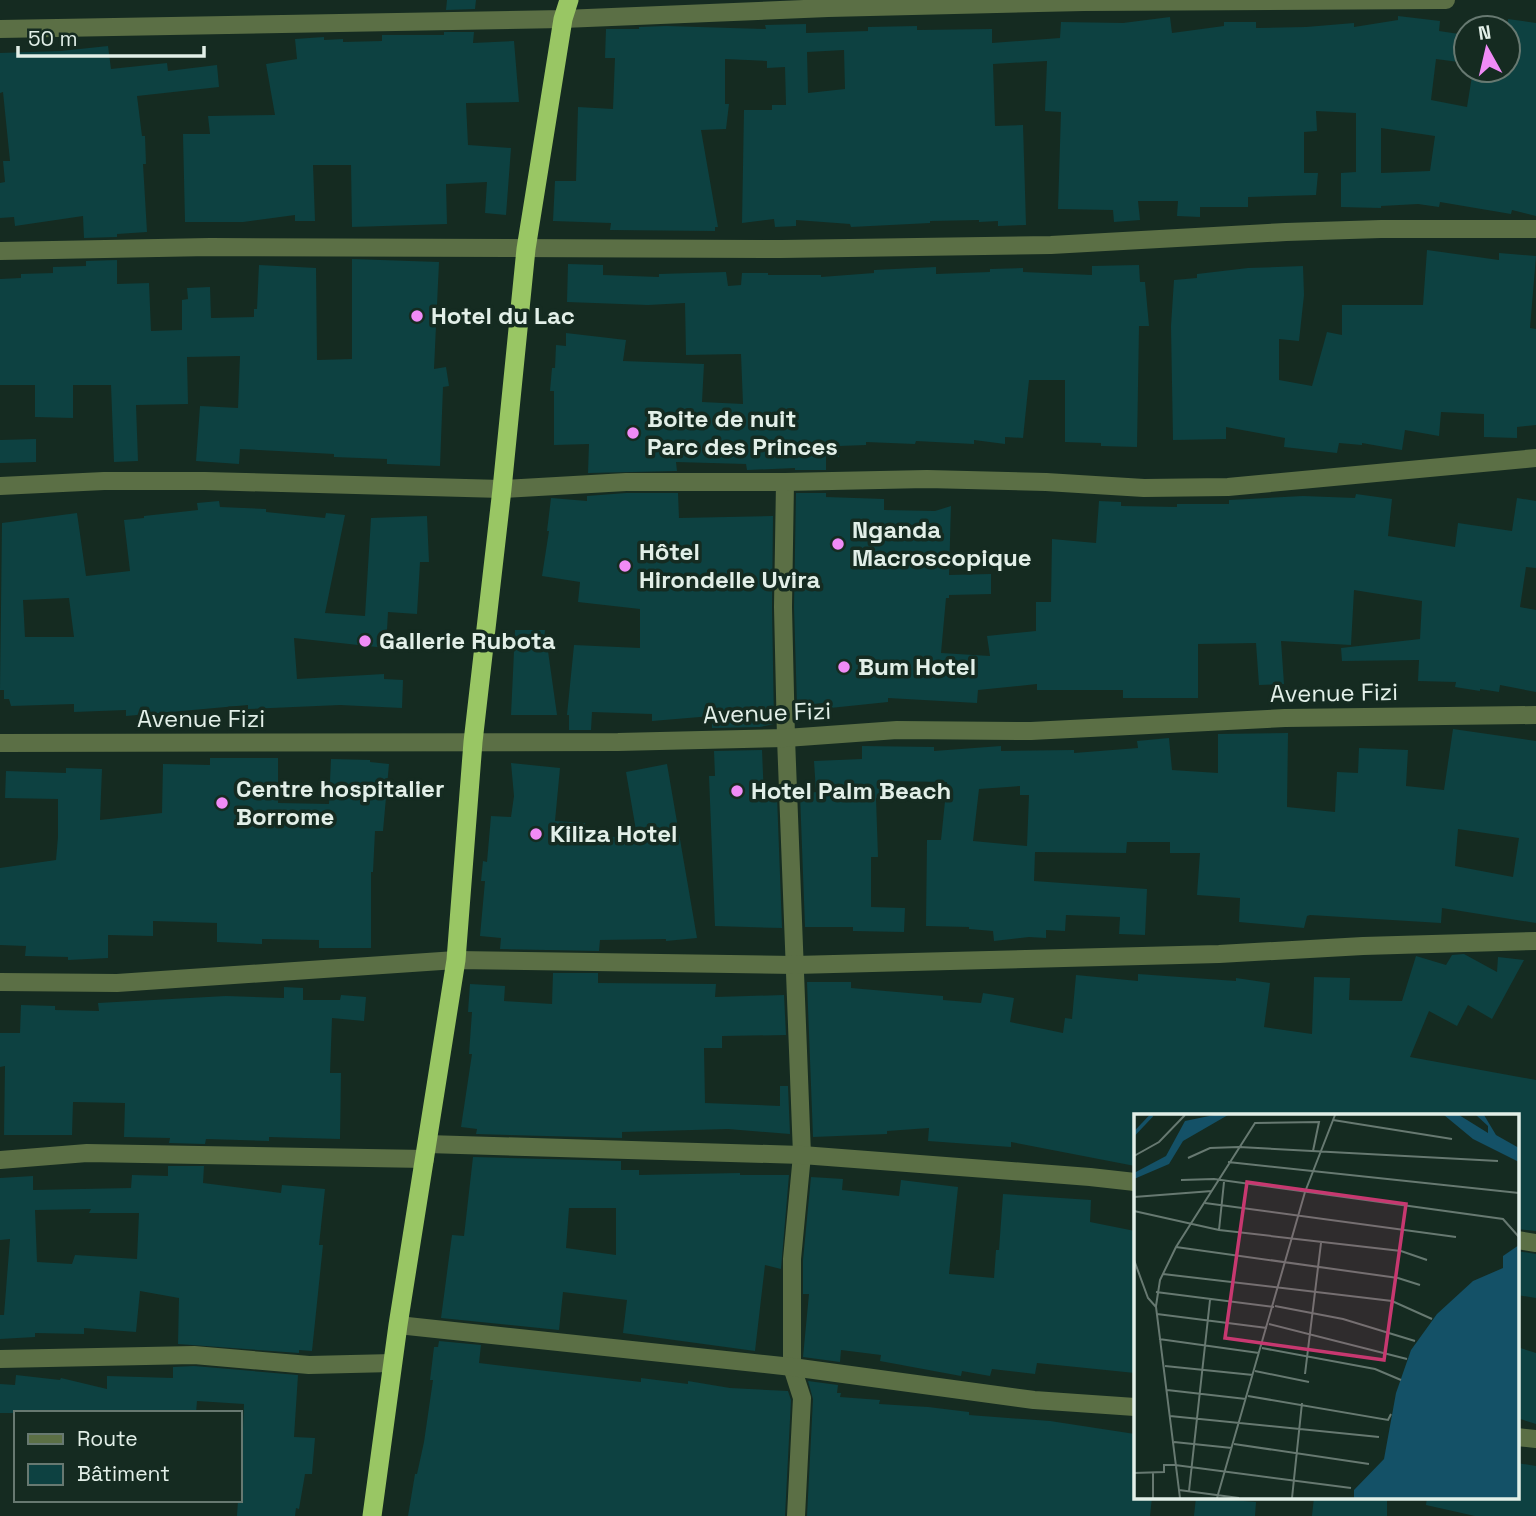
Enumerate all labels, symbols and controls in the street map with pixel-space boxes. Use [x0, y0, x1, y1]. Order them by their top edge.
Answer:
scale bar [18, 14, 203, 58]
north arrow [1452, 14, 1522, 84]
text: N [1477, 19, 1493, 46]
text: 50 m [28, 25, 78, 52]
place label: Hotel du Lac [431, 300, 575, 331]
marker: Hotel du Lac [409, 308, 425, 324]
place label: Boite de nuit Parc des Princes [647, 403, 838, 462]
marker: Boite de nuit Parc des Princes [625, 425, 641, 441]
place label: Nganda Macroscopique [852, 514, 1032, 573]
place label: Hôtel Hirondelle Uvira [639, 536, 820, 595]
marker: Nganda Macroscopique [830, 536, 846, 552]
marker: Hôtel Hirondelle Uvira [617, 558, 633, 574]
place label: Gallerie Rubota [379, 625, 556, 656]
marker: Gallerie Rubota [357, 633, 373, 649]
place label: Bum Hotel [858, 651, 976, 682]
marker: Bum Hotel [836, 659, 852, 675]
street label: Avenue Fizi [1270, 676, 1398, 709]
street label: Avenue Fizi [702, 695, 832, 730]
street label: Avenue Fizi [137, 703, 265, 734]
place label: Centre hospitalier Borrome [236, 773, 444, 832]
place label: Hotel Palm Beach [751, 775, 951, 806]
marker: Hotel Palm Beach [729, 783, 745, 799]
marker: Centre hospitalier Borrome [214, 795, 230, 811]
place label: Kiliza Hotel [550, 818, 677, 849]
marker: Kiliza Hotel [528, 826, 544, 842]
inset map [1134, 1114, 1518, 1498]
legend [14, 1411, 242, 1502]
text: Route [77, 1425, 138, 1452]
text: Bâtiment [77, 1460, 170, 1487]

